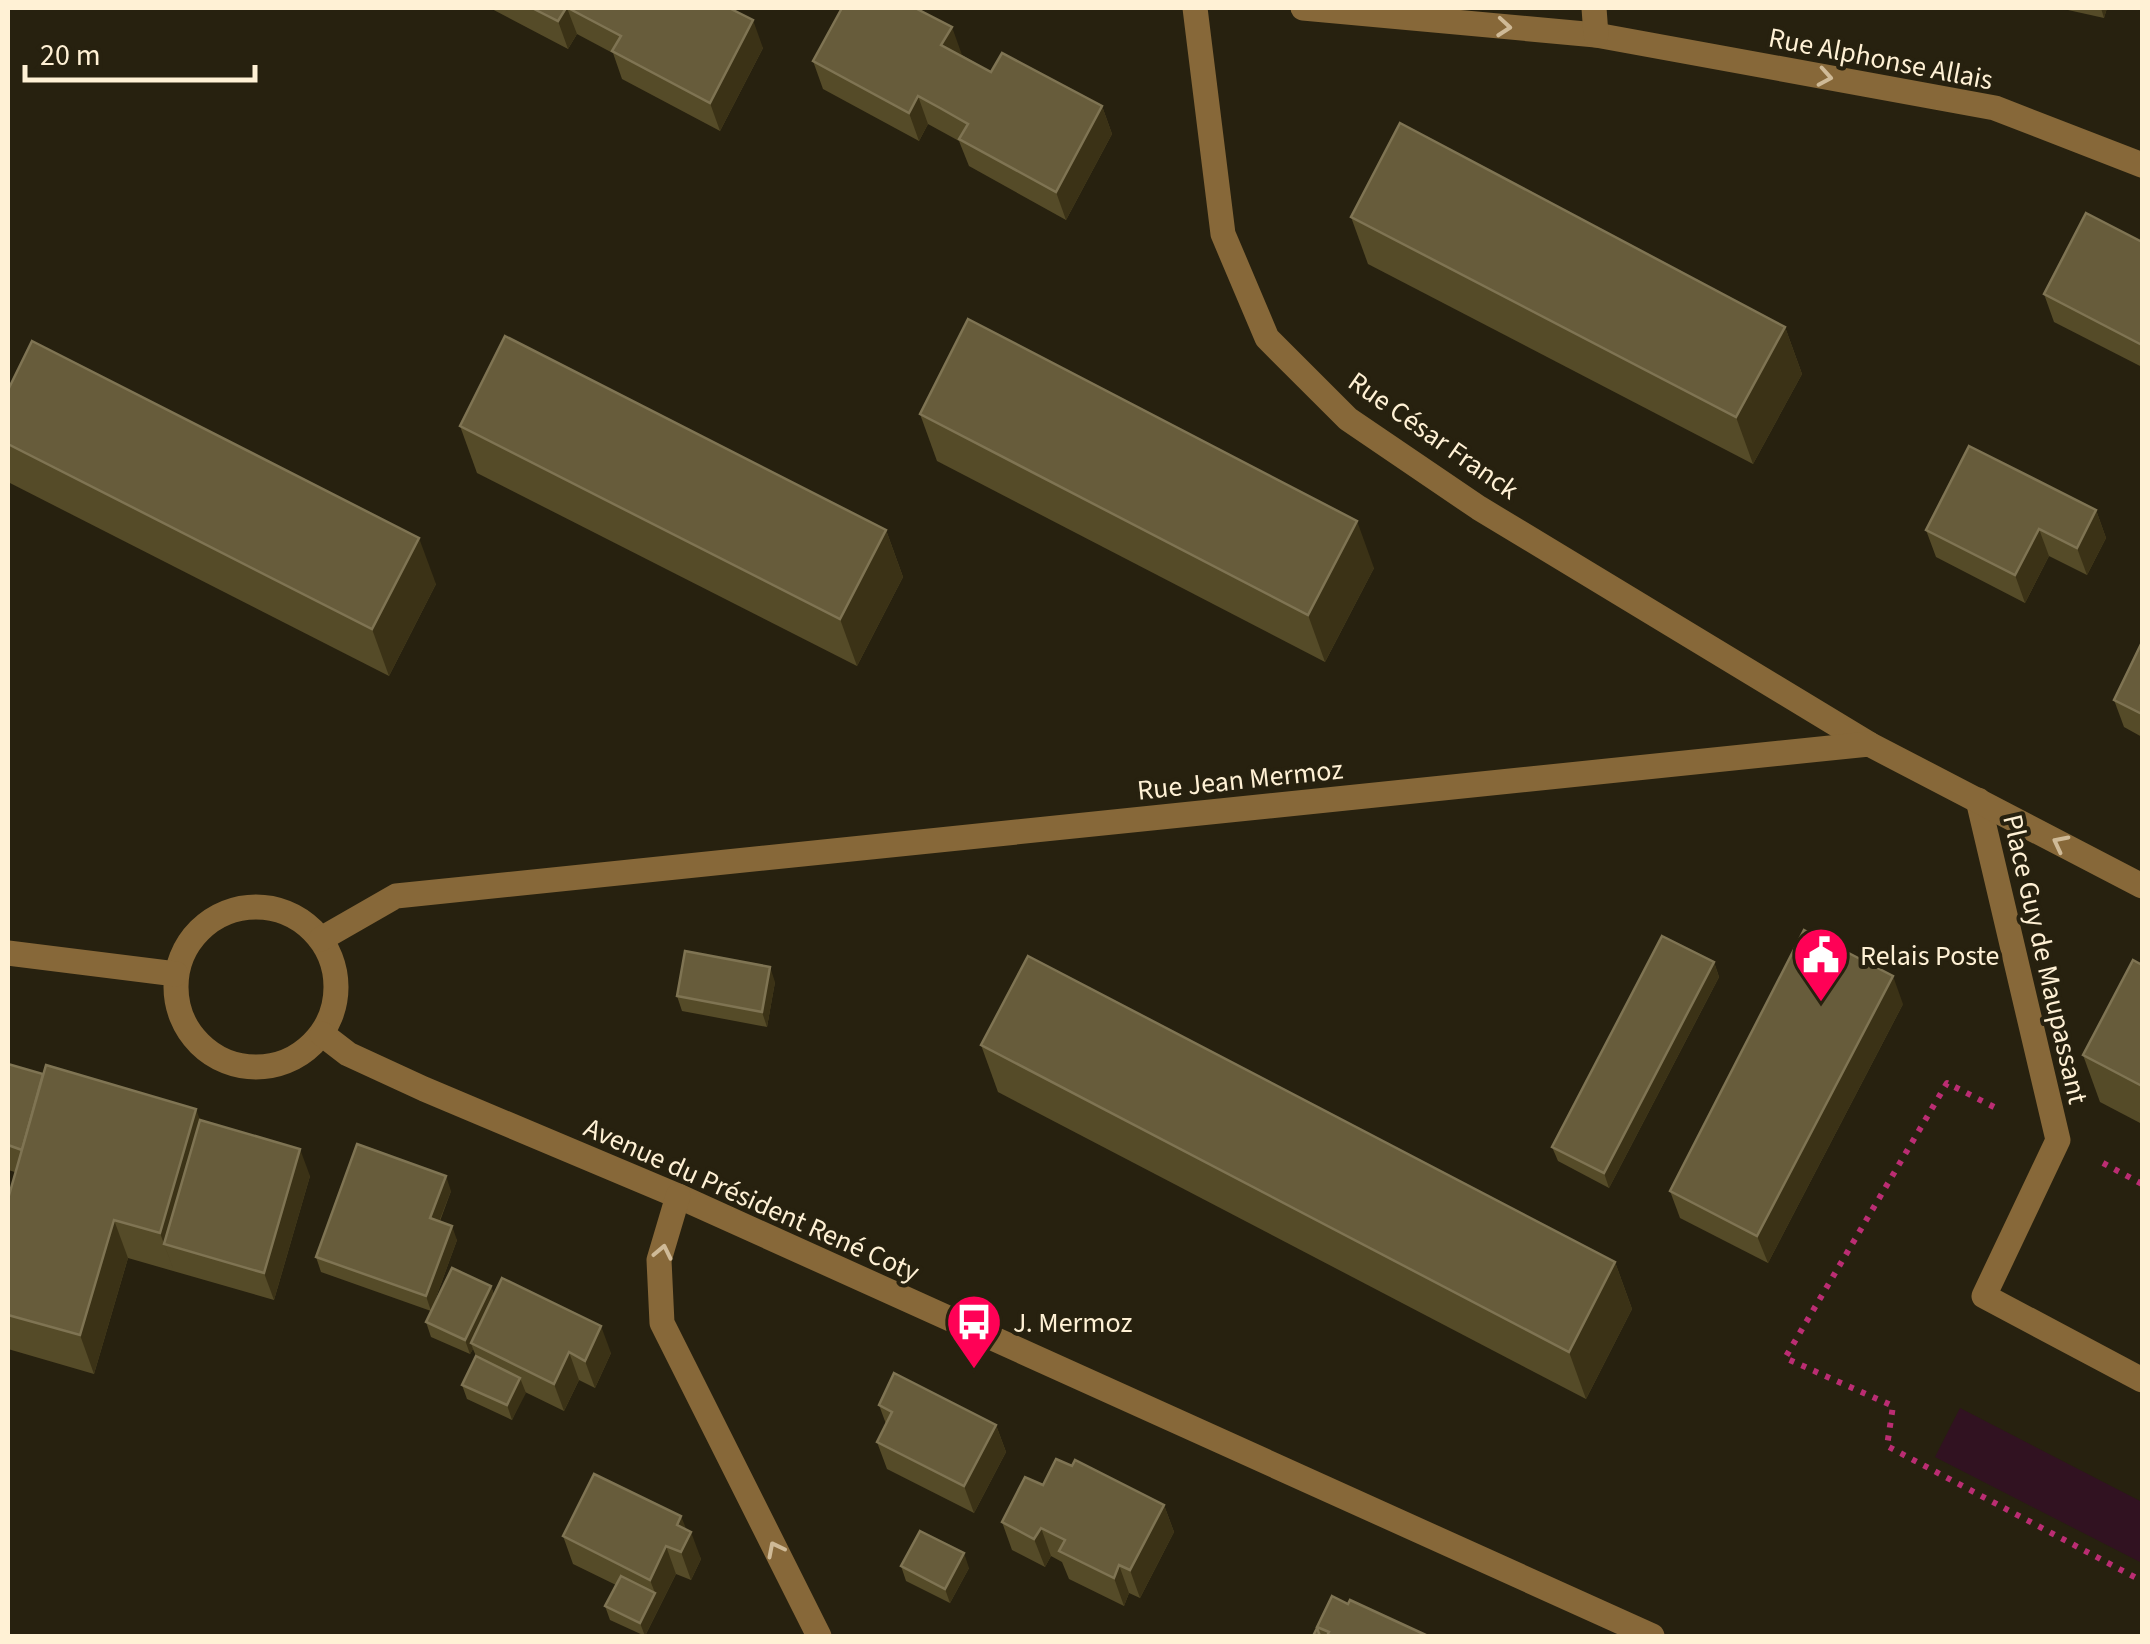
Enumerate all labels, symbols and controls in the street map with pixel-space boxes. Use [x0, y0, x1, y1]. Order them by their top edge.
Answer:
one-way arrow [1497, 15, 1513, 37]
street label: Rue Alphonse Allais [1765, 18, 1996, 100]
scale bar [25, 20, 255, 82]
text: 20 m [40, 34, 101, 77]
one-way arrow [1817, 66, 1833, 87]
street label: Rue César Franck [1340, 362, 1527, 510]
street label: Rue Jean Mermoz [1135, 749, 1345, 811]
street label: Place Guy de Maupassant [1992, 810, 2098, 1109]
one-way arrow [2053, 836, 2071, 855]
public building icon: Relais Poste [1791, 925, 1851, 1004]
place label: Relais Poste [1860, 936, 1999, 976]
street label: Avenue du Président René Coty [577, 1108, 926, 1292]
one-way arrow [651, 1244, 672, 1261]
bus stop icon: J. Mermoz [944, 1292, 1004, 1371]
place label: J. Mermoz [1013, 1303, 1133, 1343]
one-way arrow [768, 1542, 787, 1560]

